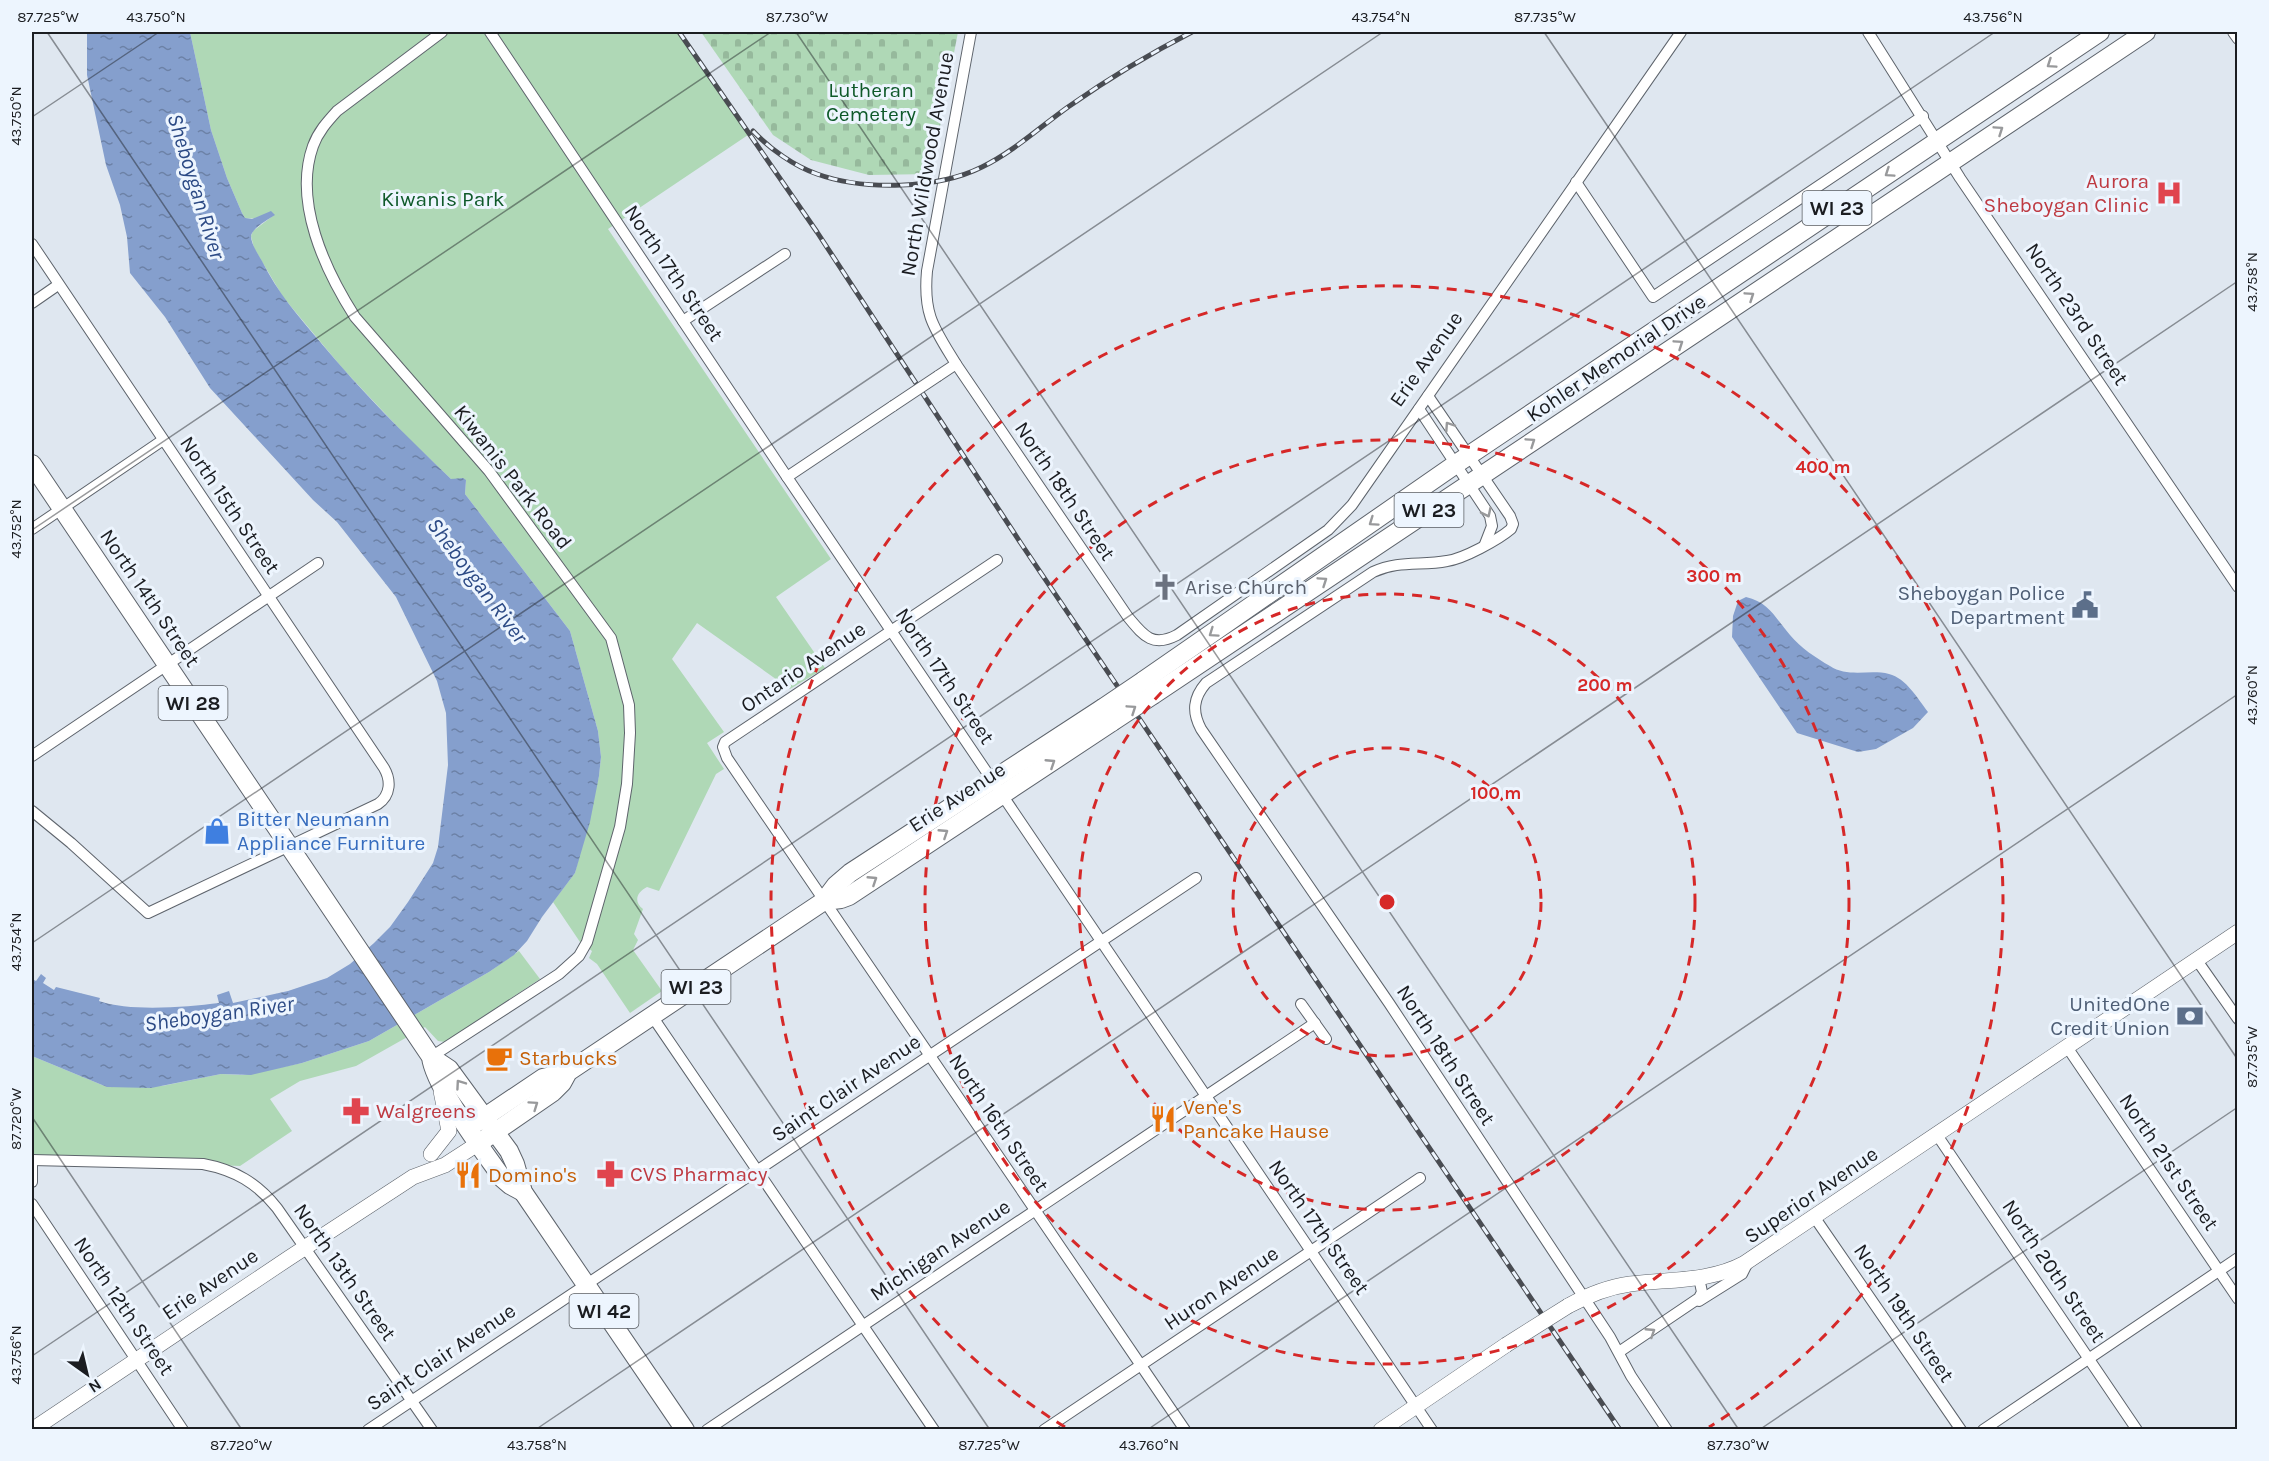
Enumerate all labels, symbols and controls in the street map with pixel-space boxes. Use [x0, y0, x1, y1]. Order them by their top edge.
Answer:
text: 87.725°W [17, 8, 79, 26]
text: 43.750°N [126, 8, 186, 26]
text: 87.730°W [766, 8, 829, 26]
text: 43.754°N [1351, 8, 1411, 26]
text: 87.735°W [1514, 8, 1576, 26]
text: 43.756°N [1963, 8, 2023, 26]
street label: North Wildwood Avenue [895, 50, 959, 278]
one-way arrow [2047, 57, 2058, 68]
park label: Lutheran Cemetery [826, 78, 916, 126]
text: 43.750°N [7, 86, 25, 146]
water label: Sheboygan River [162, 110, 231, 263]
one-way arrow [1993, 125, 2003, 137]
one-way arrow [1885, 166, 1896, 177]
place label: Aurora Sheboygan Clinic [1983, 169, 2149, 217]
hospital icon: Aurora Sheboygan Clinic [2154, 178, 2184, 208]
park label: Kiwanis Park [381, 187, 505, 211]
road number: WI 23 [1802, 191, 1872, 225]
street label: North 17th Street [620, 200, 728, 346]
street label: North 23rd Street [2021, 238, 2133, 390]
text: 43.758°N [2243, 252, 2261, 312]
street label: Kohler Memorial Drive [1522, 289, 1710, 427]
one-way arrow [1743, 292, 1754, 303]
street label: Erie Avenue [1384, 307, 1468, 411]
one-way arrow [1673, 339, 1683, 351]
street label: Kiwanis Park Road [449, 400, 577, 554]
street label: North 18th Street [1010, 417, 1120, 565]
one-way arrow [1445, 421, 1456, 432]
street label: North 15th Street [175, 432, 285, 579]
one-way arrow [1525, 438, 1535, 450]
text: 400 m [1795, 456, 1851, 478]
road number: WI 23 [1394, 493, 1464, 527]
text: 43.752°N [7, 499, 25, 559]
one-way arrow [1479, 506, 1491, 517]
water label: Sheboygan River [421, 513, 534, 650]
one-way arrow [1369, 515, 1380, 526]
street label: North 14th Street [95, 525, 205, 671]
text: 300 m [1686, 565, 1742, 587]
church icon: Arise Church [1150, 572, 1180, 602]
place label: Arise Church [1185, 575, 1307, 599]
one-way arrow [1317, 577, 1328, 588]
place label: Sheboygan Police Department [1897, 581, 2065, 629]
public building icon: Sheboygan Police Department [2070, 590, 2100, 620]
street label: North 17th Street [891, 603, 999, 749]
street label: Ontario Avenue [736, 616, 870, 718]
one-way arrow [1208, 626, 1219, 637]
text: 43.760°N [2243, 665, 2261, 725]
text: 200 m [1577, 674, 1633, 696]
road number: WI 28 [158, 686, 228, 720]
one-way arrow [1126, 705, 1137, 716]
street label: Erie Avenue [904, 757, 1010, 837]
one-way arrow [1045, 758, 1055, 770]
text: 100 m [1471, 782, 1521, 804]
place label: Bitter Neumann Appliance Furniture [237, 807, 425, 855]
shop icon: Bitter Neumann Appliance Furniture [202, 816, 232, 846]
one-way arrow [937, 829, 948, 840]
one-way arrow [867, 875, 877, 887]
centre of rings [1377, 892, 1397, 912]
text: 43.754°N [7, 912, 25, 972]
road number: WI 23 [662, 970, 730, 1004]
street label: North 18th Street [1392, 981, 1500, 1130]
water label: Sheboygan River [143, 990, 297, 1037]
place label: UnitedOne Credit Union [2050, 992, 2170, 1040]
bank icon: UnitedOne Credit Union [2175, 1001, 2205, 1031]
text: 87.735°W [2243, 1026, 2261, 1088]
street label: Saint Clair Avenue [767, 1029, 925, 1147]
cafe icon: Starbucks [484, 1043, 514, 1073]
place label: Starbucks [519, 1046, 618, 1070]
street label: North 16th Street [944, 1049, 1054, 1197]
one-way arrow [456, 1080, 467, 1091]
text: 87.720°W [7, 1087, 25, 1150]
street label: North 21st Street [2114, 1089, 2224, 1235]
place label: Vene's Pancake Hause [1183, 1095, 1329, 1143]
pharmacy icon: Walgreens [341, 1096, 371, 1126]
place label: Walgreens [376, 1099, 476, 1123]
one-way arrow [528, 1101, 539, 1112]
restaurant icon: Vene's Pancake Hause [1148, 1104, 1178, 1134]
street label: Superior Avenue [1740, 1142, 1882, 1248]
street label: North 17th Street [1264, 1155, 1374, 1299]
pharmacy icon: CVS Pharmacy [595, 1159, 625, 1189]
restaurant icon: Domino's [453, 1160, 483, 1190]
place label: CVS Pharmacy [630, 1162, 768, 1186]
place label: Domino's [488, 1163, 577, 1187]
street label: Michigan Avenue [865, 1194, 1015, 1306]
street label: North 20th Street [1997, 1195, 2111, 1347]
street label: North 13th Street [289, 1199, 401, 1345]
street label: North 12th Street [69, 1232, 179, 1380]
street label: North 19th Street [1849, 1239, 1959, 1387]
street label: Huron Avenue [1159, 1241, 1283, 1335]
street label: Erie Avenue [157, 1243, 263, 1325]
road number: WI 42 [570, 1294, 638, 1328]
street label: Saint Clair Avenue [362, 1298, 520, 1416]
text: 43.756°N [7, 1325, 25, 1385]
one-way arrow [1645, 1327, 1655, 1339]
north arrow [57, 1344, 117, 1404]
text: N [85, 1375, 105, 1397]
text: 87.720°W [210, 1436, 273, 1454]
text: 43.758°N [507, 1436, 567, 1454]
text: 87.725°W [958, 1436, 1020, 1454]
text: 43.760°N [1119, 1436, 1179, 1454]
text: 87.730°W [1707, 1436, 1770, 1454]

